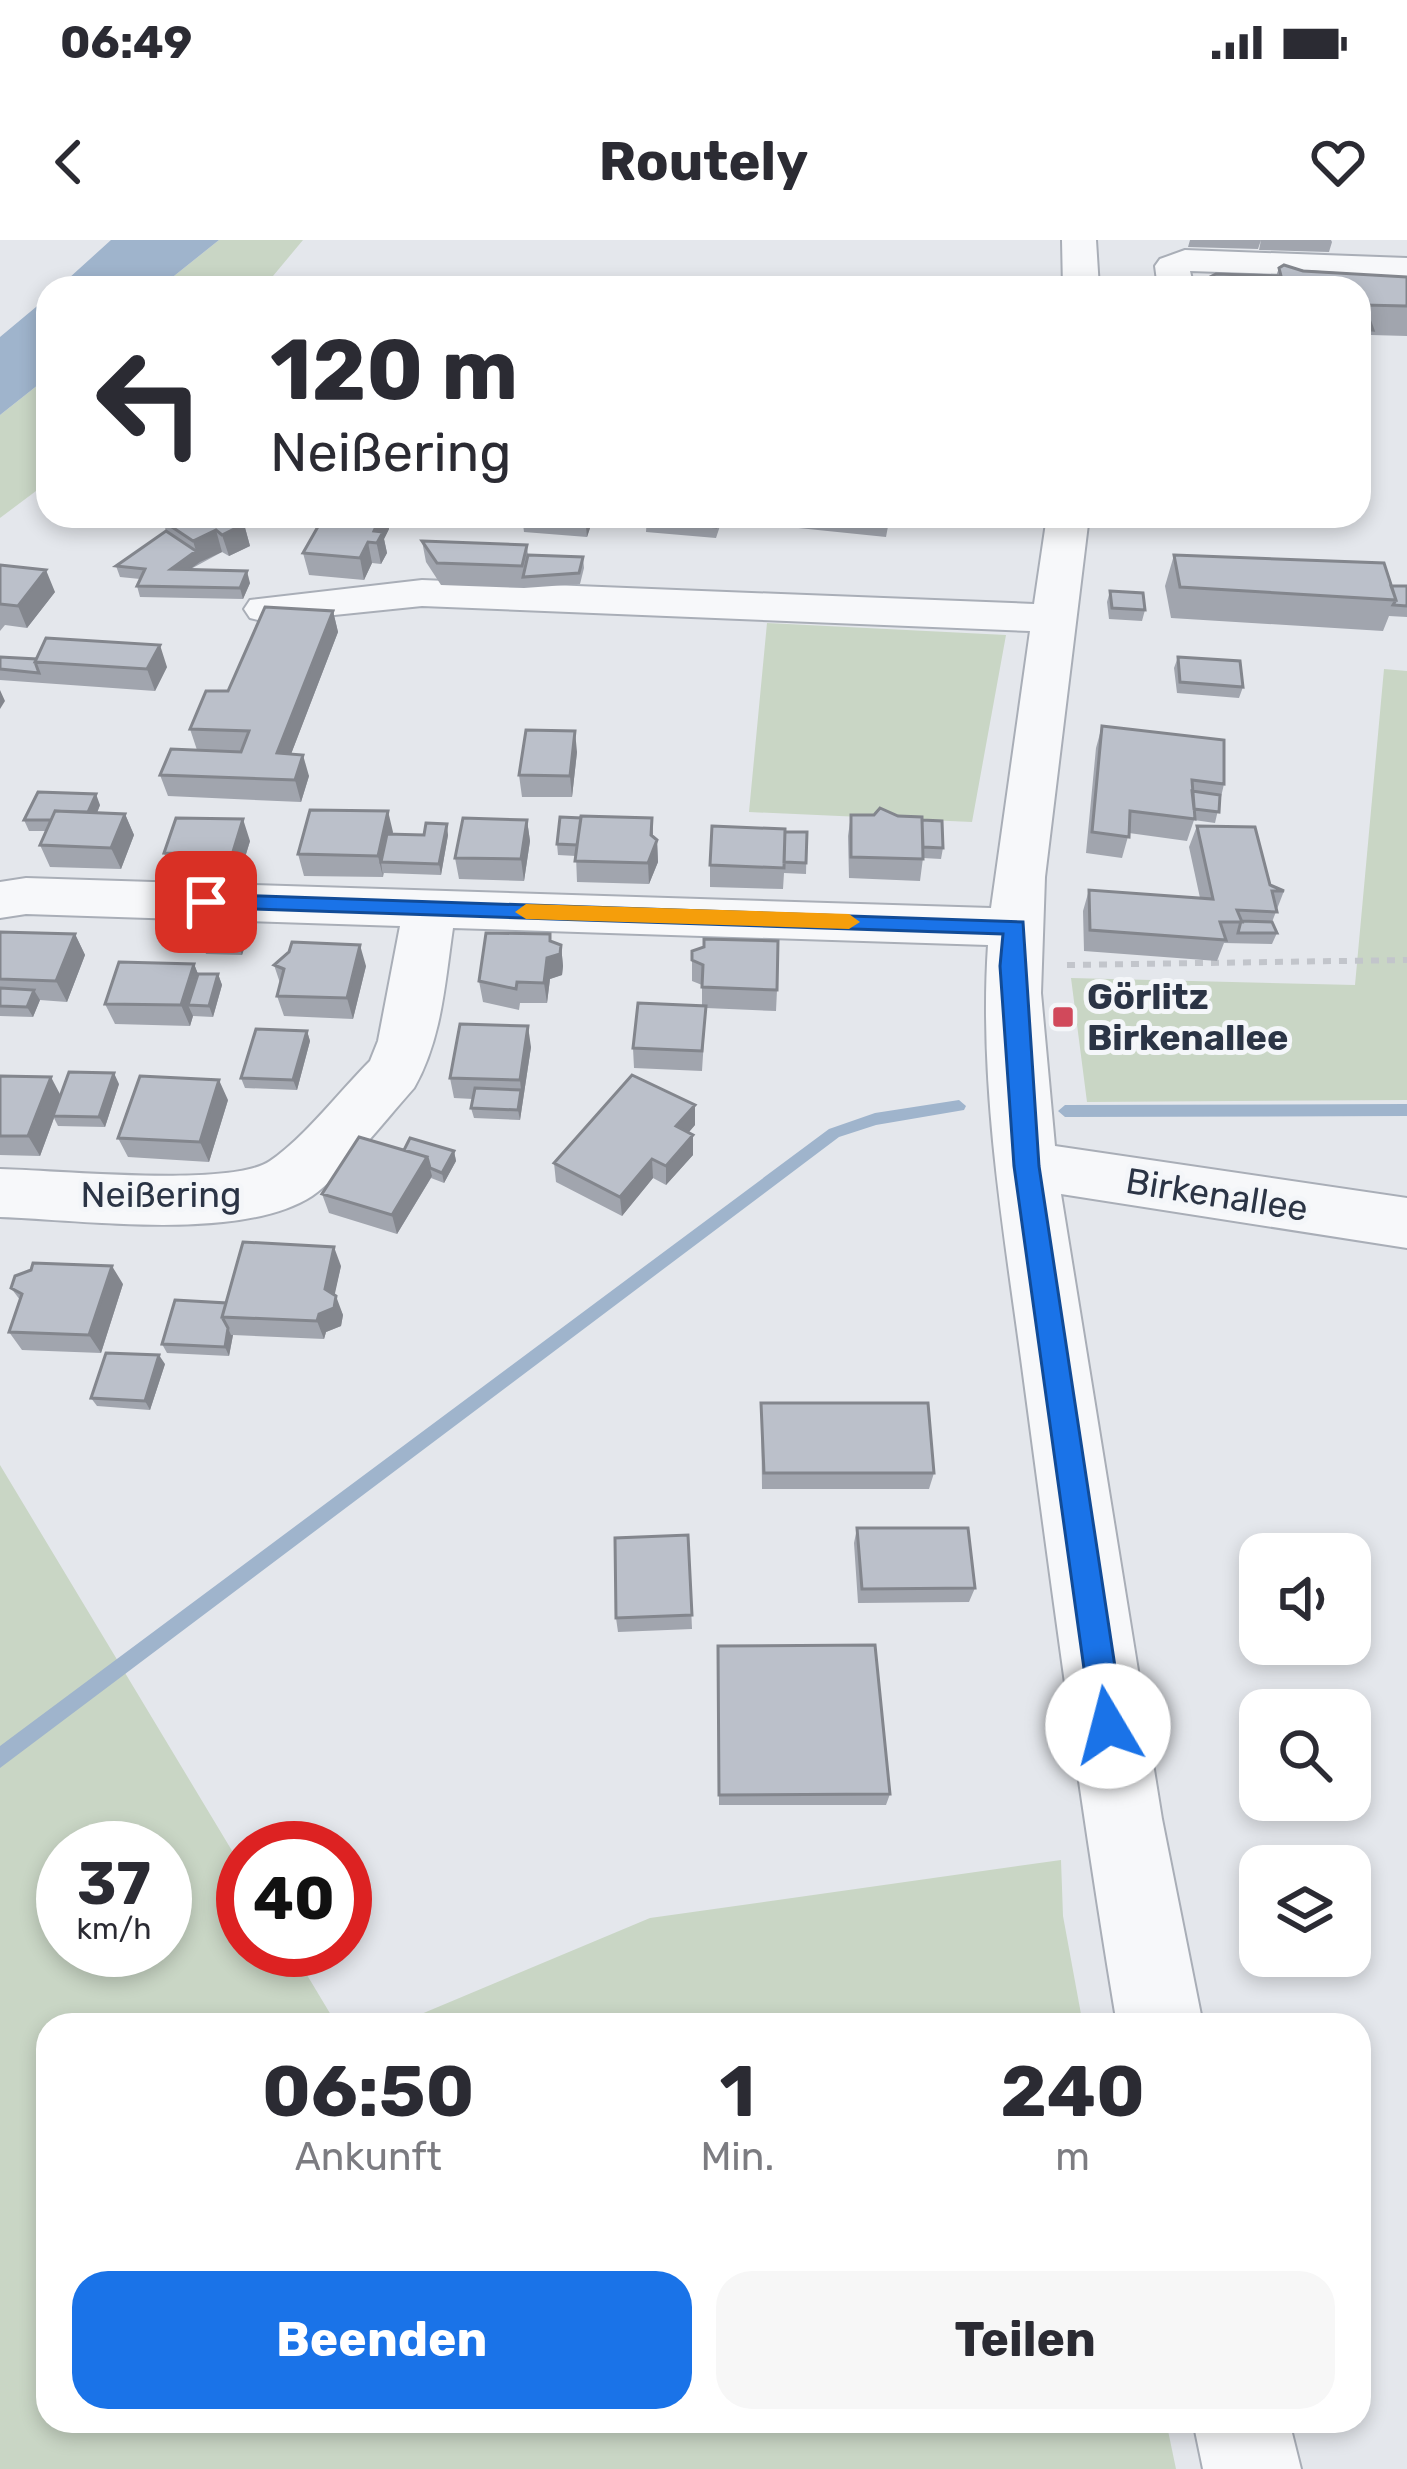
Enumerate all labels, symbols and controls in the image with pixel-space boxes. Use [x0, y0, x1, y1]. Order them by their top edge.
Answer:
text: 06:49 [60, 16, 192, 69]
icon: back [36, 129, 102, 195]
icon: heart [1305, 129, 1371, 195]
text: Routely [599, 130, 808, 194]
text: 120 m [270, 320, 518, 420]
icon: left [72, 324, 228, 480]
text: Neißering [270, 421, 511, 485]
pin [155, 851, 257, 953]
icon: arrive [173, 869, 239, 935]
place label: Görlitz Birkenallee [1087, 975, 1288, 1059]
marker: Görlitz Birkenallee [1050, 1004, 1076, 1030]
street label: Birkenallee [1123, 1159, 1311, 1230]
street label: Neißering [81, 1173, 241, 1216]
map controls [1239, 1533, 1371, 1977]
button: sound [1239, 1533, 1371, 1665]
position arrow [1045, 1663, 1171, 1789]
button: search [1239, 1689, 1371, 1821]
speed limit sign: 40 [216, 1821, 372, 1977]
button: layers [1239, 1845, 1371, 1977]
text: 37 [77, 1848, 151, 1919]
text: km/h [77, 1911, 151, 1947]
text: 06:50 [262, 2049, 474, 2134]
text: 1 [719, 2049, 755, 2134]
text: 240 [1000, 2049, 1145, 2134]
text: Ankunft [295, 2134, 442, 2180]
text: Min. [700, 2134, 774, 2180]
text: m [1055, 2134, 1090, 2180]
button: Beenden [72, 2271, 692, 2409]
button: Teilen [716, 2271, 1335, 2409]

